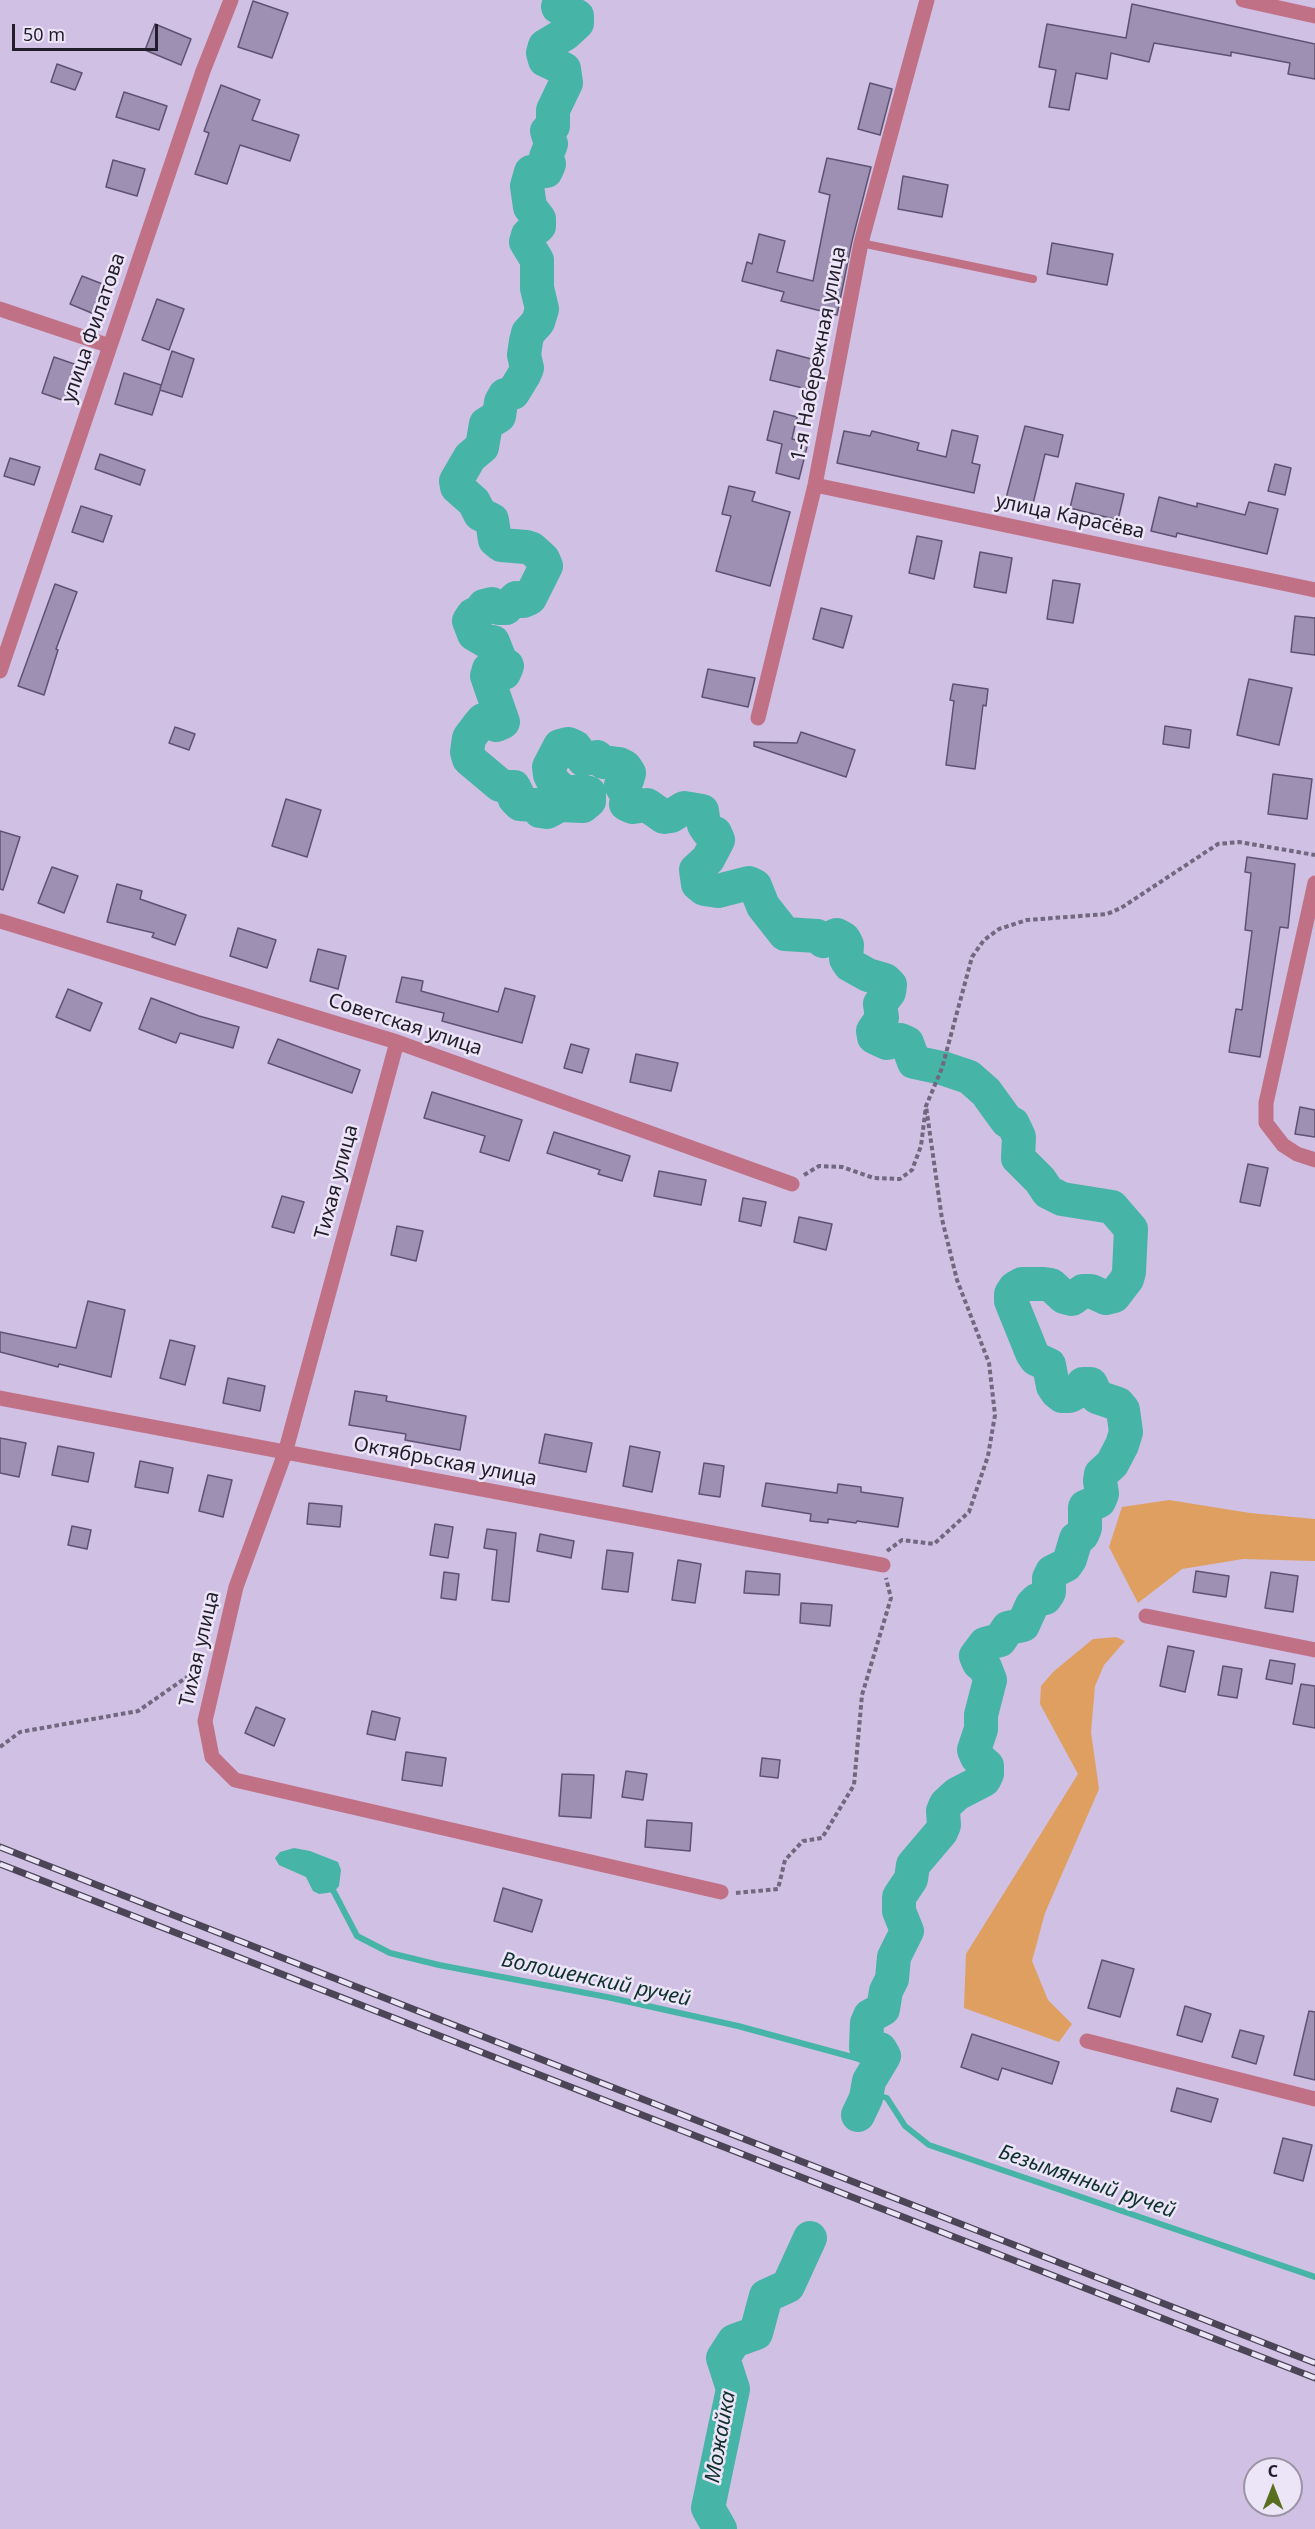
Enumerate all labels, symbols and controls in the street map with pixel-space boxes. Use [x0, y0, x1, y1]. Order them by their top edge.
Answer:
scale bar [15, 12, 160, 50]
text: 50 m [23, 22, 65, 46]
street label: 1-я Набережная улица [786, 245, 852, 463]
street label: улица Филатова [57, 250, 131, 406]
street label: улица Карасёва [993, 489, 1147, 545]
street label: Советская улица [325, 989, 485, 1061]
street label: Тихая улица [310, 1122, 364, 1242]
street label: Октябрьская улица [351, 1432, 539, 1492]
street label: Тихая улица [175, 1589, 225, 1709]
water label: Волошенский ручей [499, 1948, 693, 2012]
water label: Безымянный ручей [995, 2140, 1179, 2224]
water label: Можайка [701, 2389, 741, 2485]
north arrow [1243, 2457, 1303, 2517]
text: С [1268, 2460, 1278, 2482]

